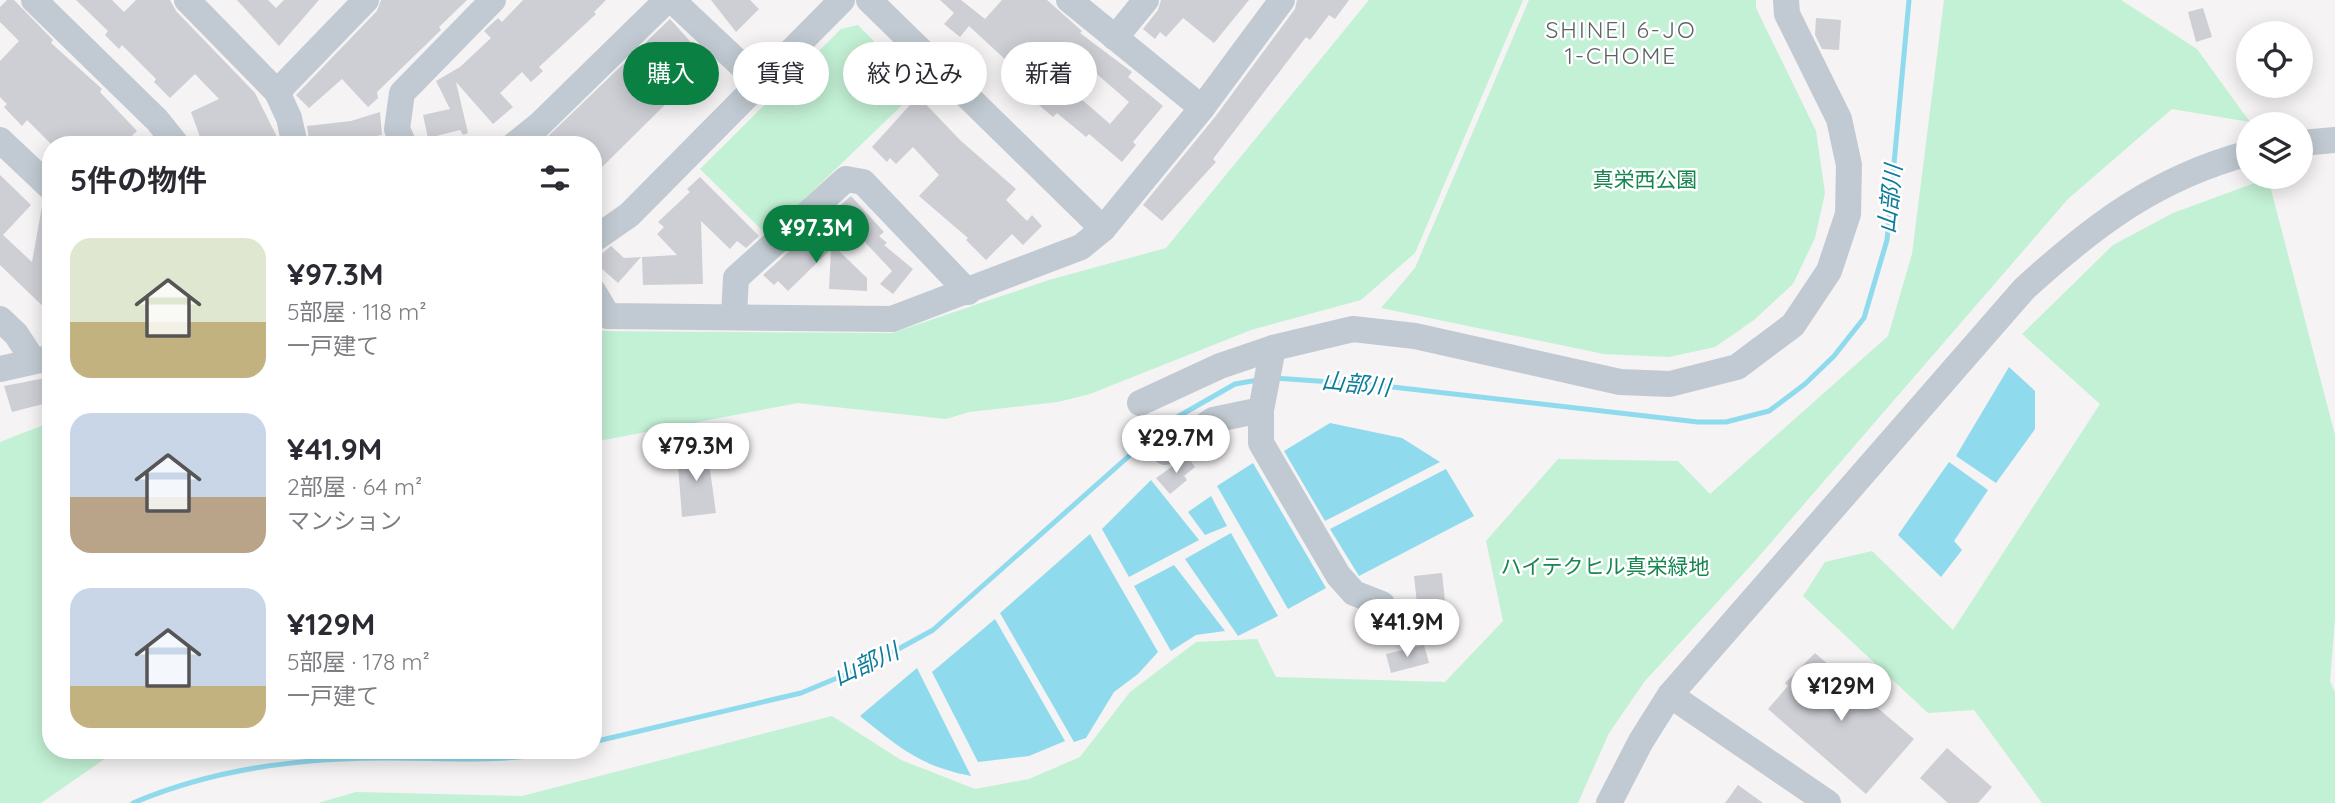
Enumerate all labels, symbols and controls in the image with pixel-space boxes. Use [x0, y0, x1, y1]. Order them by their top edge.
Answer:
district label: SHINEI 6-JO 1-CHOME [1545, 15, 1697, 70]
map controls [2236, 21, 2313, 189]
button: locate [2236, 21, 2313, 98]
chip: 購入 [623, 42, 719, 105]
chip: 賃貸 [733, 42, 829, 105]
chip: 絞り込み [843, 42, 987, 105]
chip: 新着 [1001, 42, 1097, 105]
button: layers [2236, 112, 2313, 189]
icon: filters [536, 159, 574, 197]
water label: 山部川 [1871, 160, 1908, 235]
text: 5件の物件 [70, 161, 207, 199]
park label: 真栄西公園 [1593, 166, 1698, 192]
pin: ¥97.3M [759, 205, 873, 265]
text: ¥97.3M [779, 213, 853, 242]
text: ¥97.3M [287, 255, 384, 293]
icon: home [126, 266, 210, 350]
text: 5部屋 · 118 m² [287, 297, 427, 326]
text: 一戸建て [287, 331, 379, 360]
water label: 山部川 [1320, 365, 1395, 402]
pin: ¥29.7M [1119, 416, 1233, 475]
text: ¥29.7M [1138, 423, 1214, 452]
pin: ¥79.3M [639, 424, 753, 483]
text: ¥41.9M [287, 430, 382, 468]
text: ¥79.3M [658, 431, 734, 460]
icon: home [126, 441, 210, 525]
text: 2部屋 · 64 m² [287, 472, 422, 501]
text: マンション [287, 506, 402, 535]
park label: ハイテクヒル真栄緑地 [1500, 553, 1710, 579]
pin: ¥41.9M [1350, 600, 1464, 659]
text: ¥129M [287, 605, 375, 643]
text: ¥41.9M [1370, 607, 1444, 636]
icon: home [126, 616, 210, 700]
water label: 山部川 [828, 635, 906, 691]
text: 5部屋 · 178 m² [287, 647, 430, 676]
pin: ¥129M [1792, 664, 1890, 723]
text: ¥129M [1807, 671, 1875, 700]
text: 一戸建て [287, 681, 379, 710]

